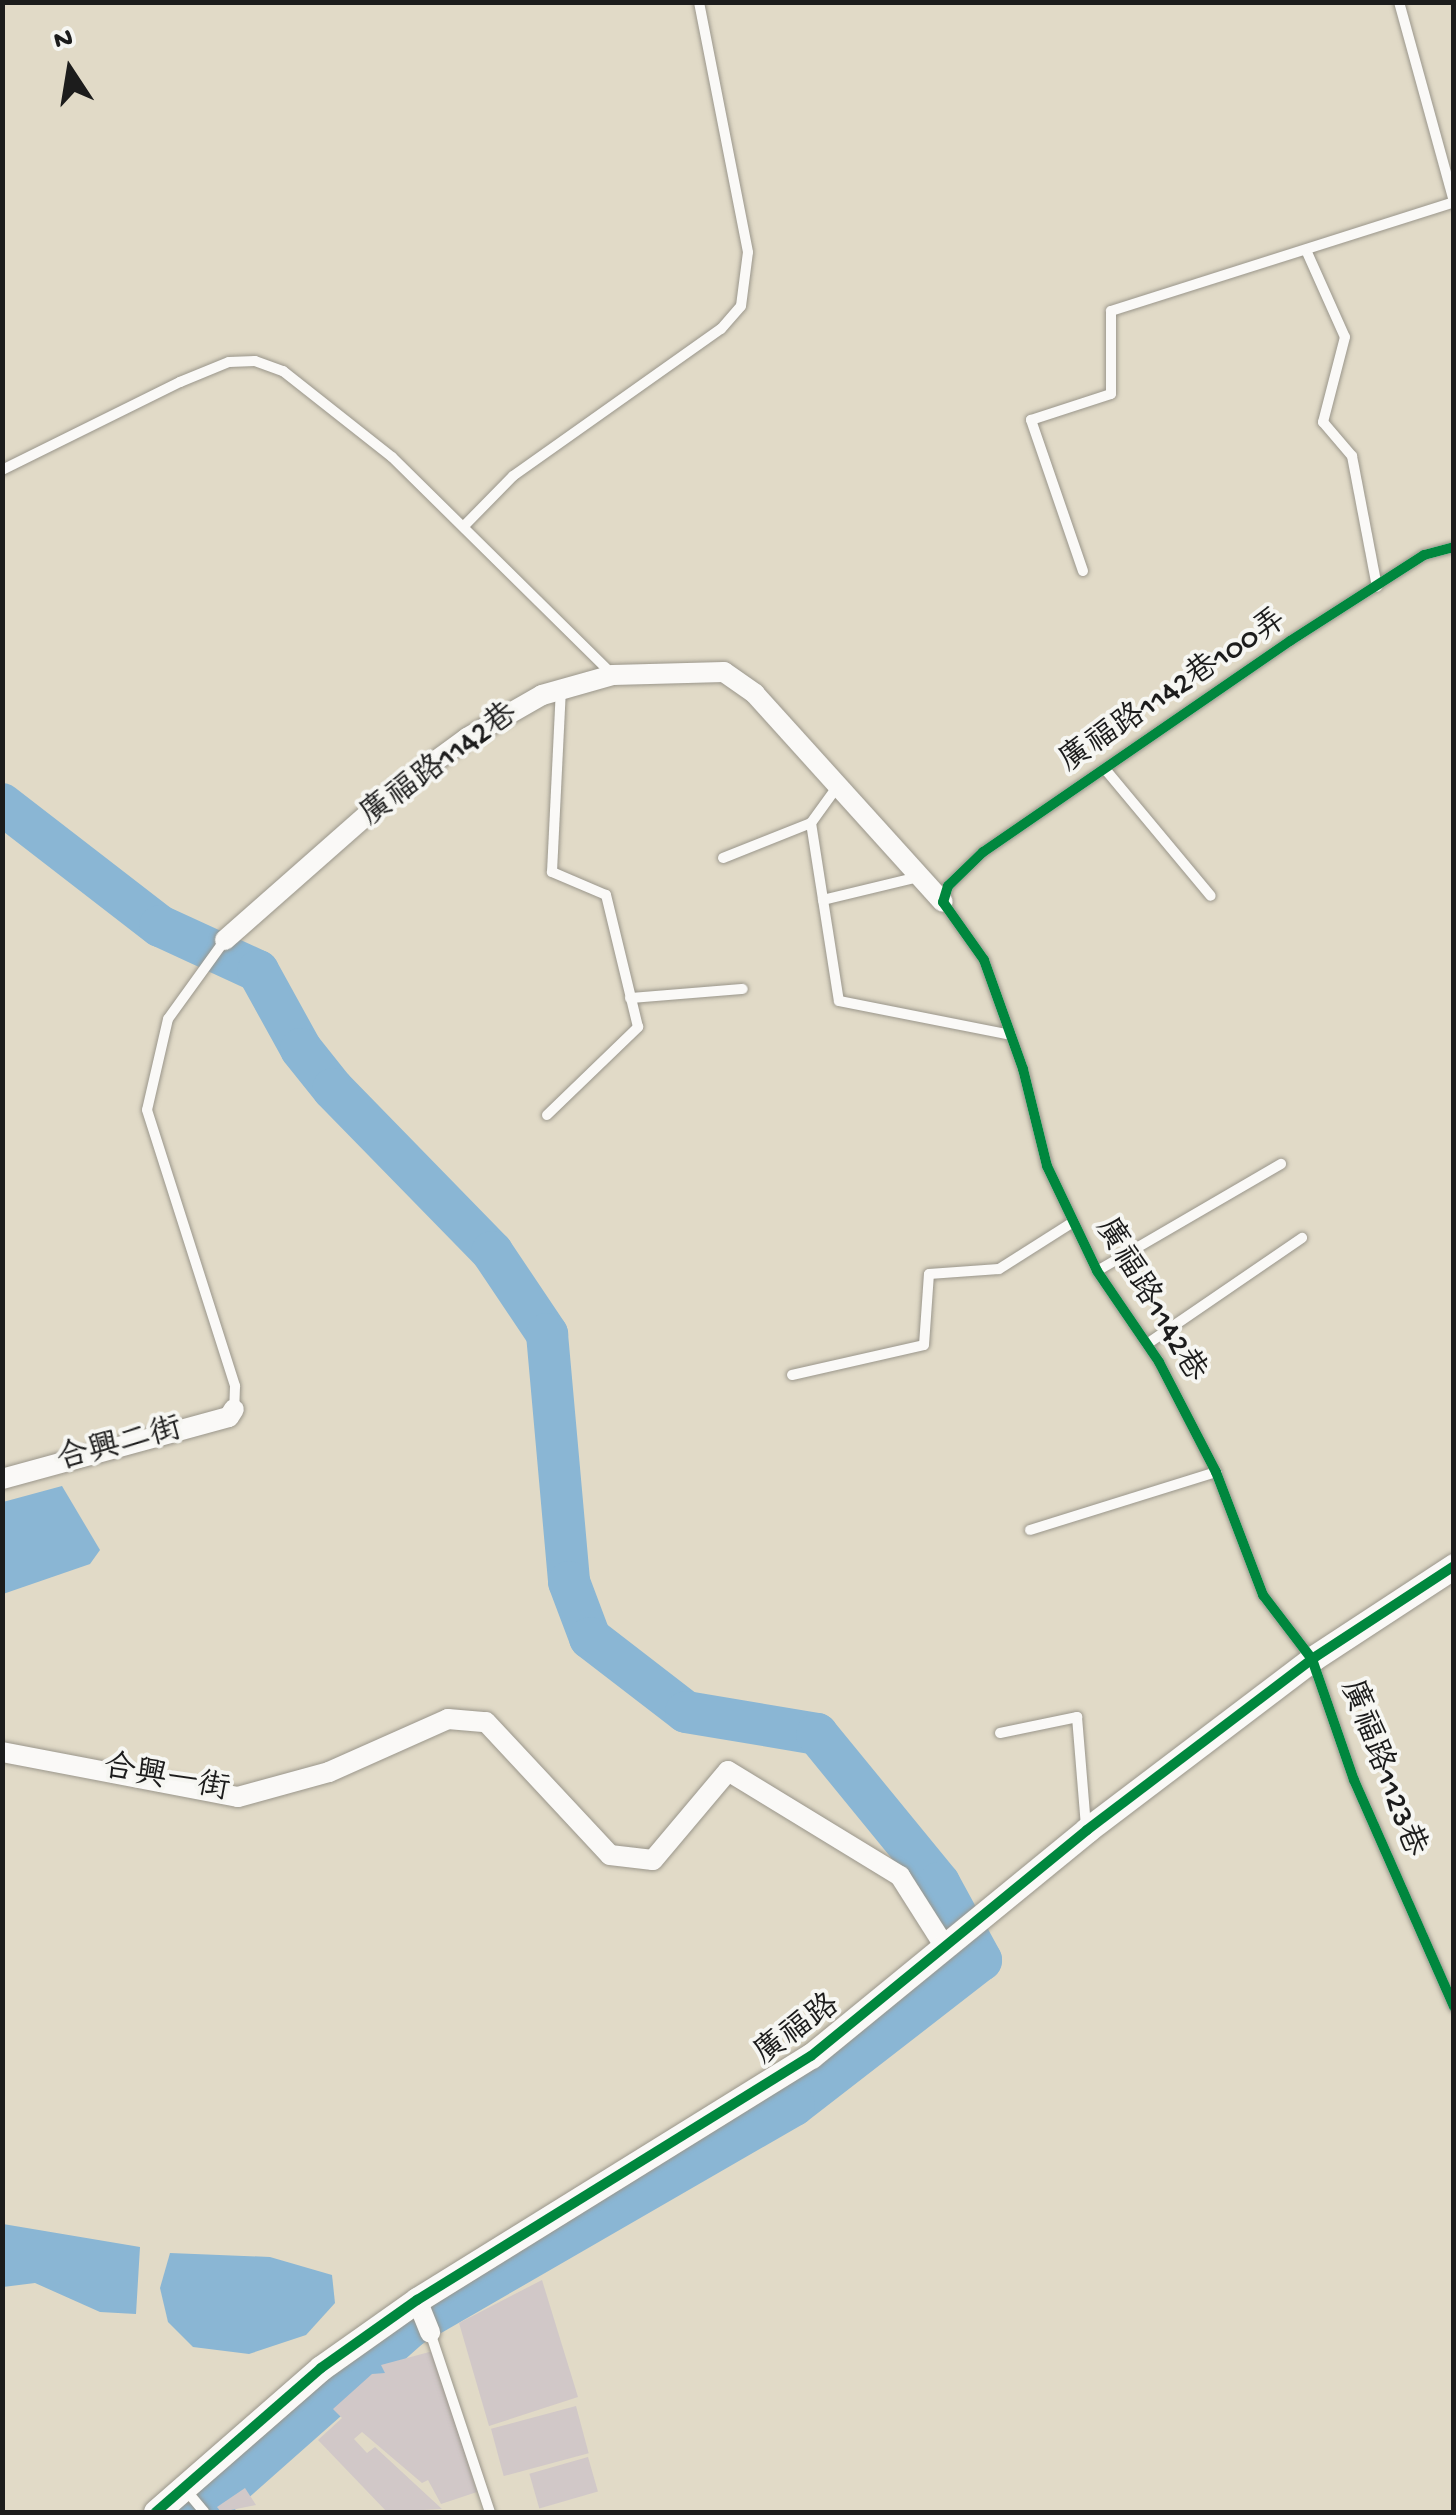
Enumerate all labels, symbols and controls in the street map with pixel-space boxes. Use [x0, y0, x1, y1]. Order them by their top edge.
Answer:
north arrow [20, 20, 120, 120]
text: N [51, 22, 76, 58]
street label: 廣福路1142巷100弄 [1053, 602, 1295, 782]
street label: 廣福路1142巷 [354, 696, 526, 836]
street label: 廣福路1142巷 [1085, 1212, 1213, 1390]
street label: 合興二街 [53, 1411, 187, 1481]
street label: 廣福路1123巷 [1330, 1675, 1432, 1863]
street label: 合興一街 [100, 1749, 232, 1811]
street label: 廣福路 [748, 1987, 848, 2075]

